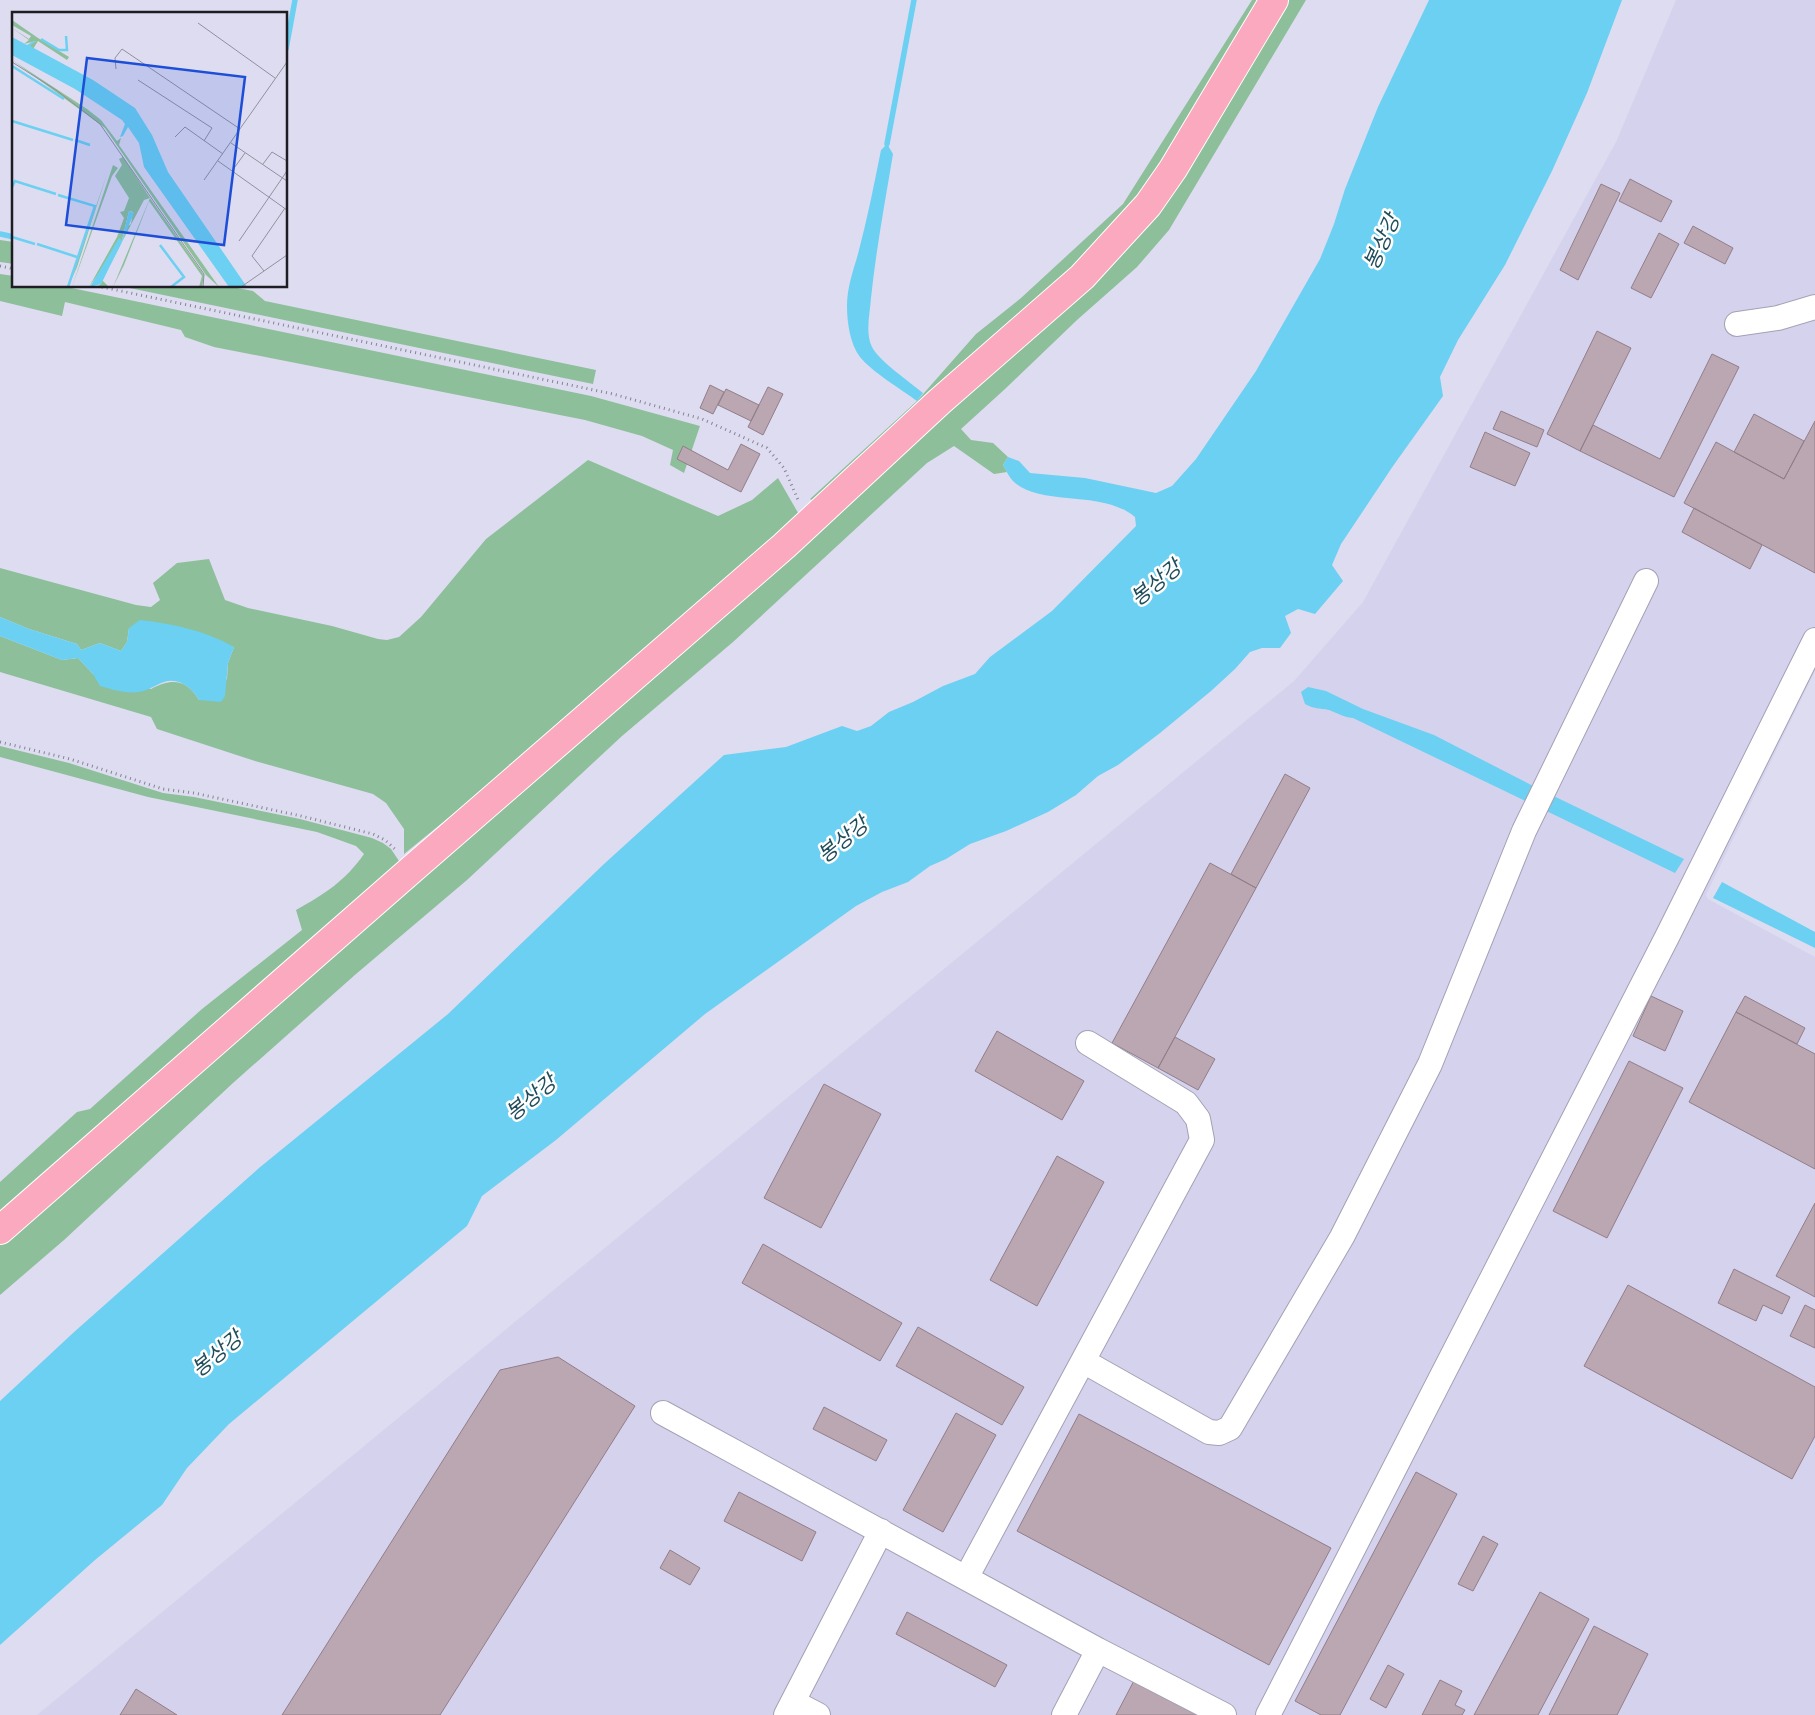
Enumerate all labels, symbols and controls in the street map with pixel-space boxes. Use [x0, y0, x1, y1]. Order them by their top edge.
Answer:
inset map [12, 12, 288, 288]
water label: 봉상강 [1360, 209, 1405, 273]
water label: 봉상강 [1127, 555, 1188, 610]
water label: 봉상강 [814, 812, 875, 867]
water label: 봉상강 [502, 1070, 563, 1125]
water label: 봉상강 [188, 1326, 249, 1381]

